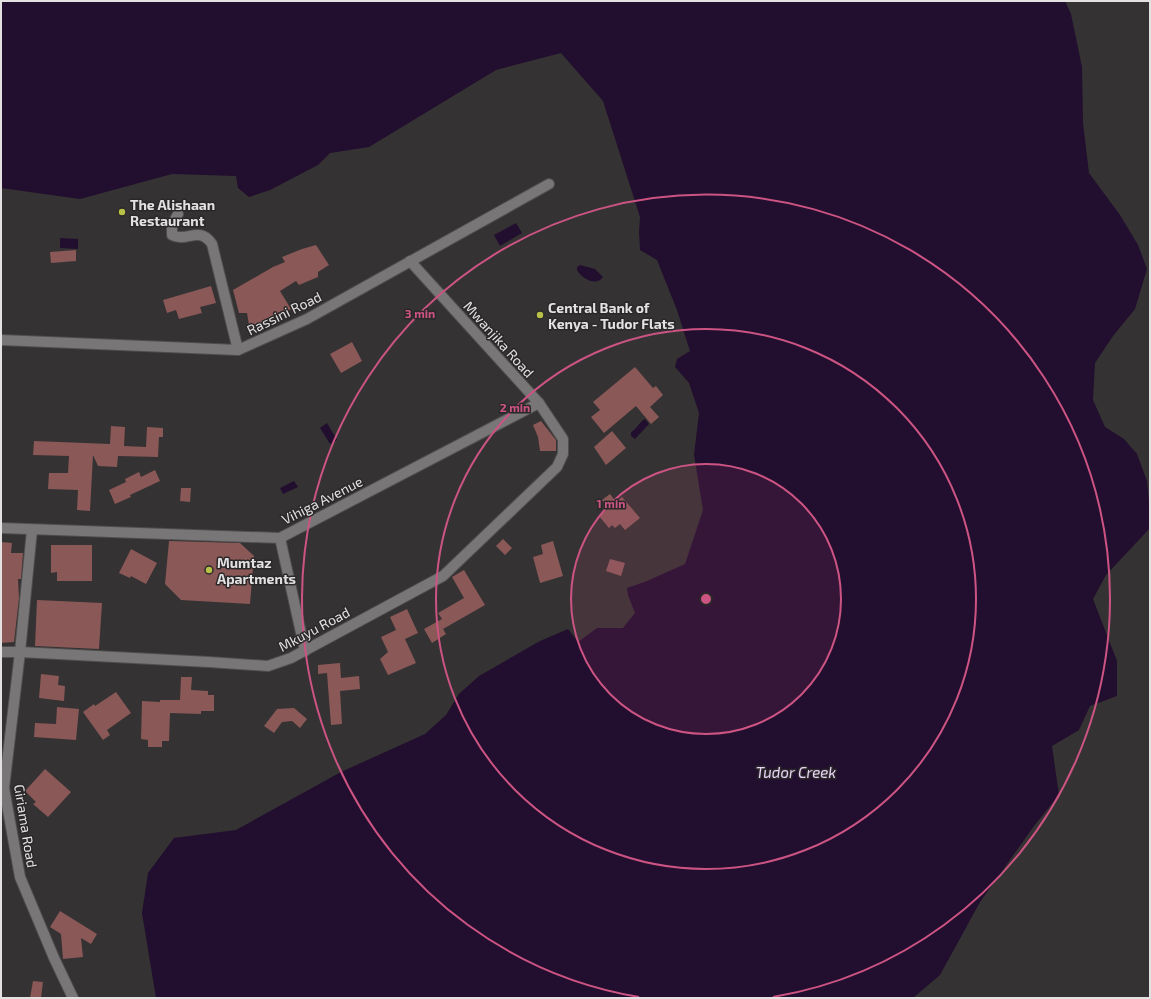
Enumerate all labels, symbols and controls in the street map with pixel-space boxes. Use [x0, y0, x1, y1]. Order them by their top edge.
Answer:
place label: The Alishaan Restaurant [130, 196, 215, 229]
marker: The Alishaan Restaurant [117, 207, 127, 217]
street label: Rassini Road [244, 288, 324, 338]
street label: Mwanjika Road [460, 297, 538, 381]
place label: Central Bank of Kenya - Tudor Flats [548, 299, 675, 332]
text: 3 min [405, 306, 435, 320]
marker: Central Bank of Kenya - Tudor Flats [535, 310, 545, 320]
text: 2 min [500, 400, 530, 414]
street label: Vihiga Avenue [279, 472, 365, 528]
text: 1 min [597, 496, 625, 510]
place label: Mumtaz Apartments [217, 554, 296, 587]
marker: Mumtaz Apartments [204, 565, 214, 575]
centre of rings [699, 592, 713, 606]
street label: Mkuyu Road [276, 603, 352, 655]
water label: Tudor Creek [756, 763, 836, 781]
street label: Giriama Road [11, 783, 41, 869]

